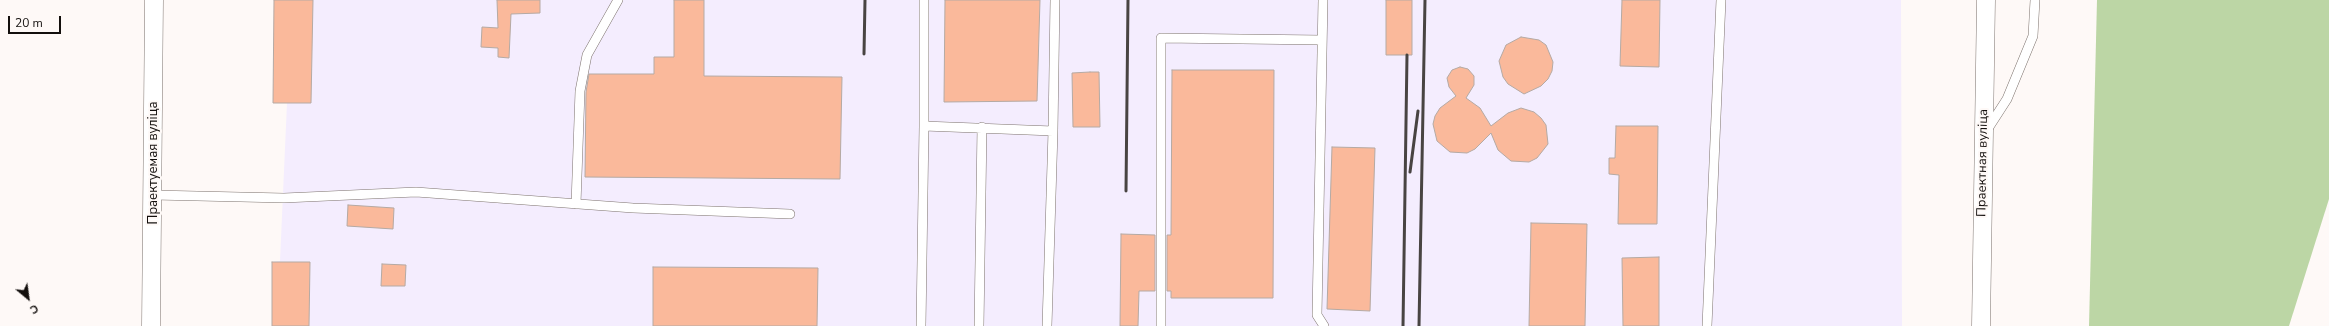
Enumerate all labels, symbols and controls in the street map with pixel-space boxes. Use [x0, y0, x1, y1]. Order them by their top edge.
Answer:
scale bar [10, 8, 63, 34]
text: 20 m [15, 15, 43, 31]
street label: Праектуемая вуліца [146, 102, 162, 224]
street label: Праектная вуліца [1974, 109, 1992, 217]
north arrow [8, 278, 48, 318]
text: С [27, 301, 41, 317]

